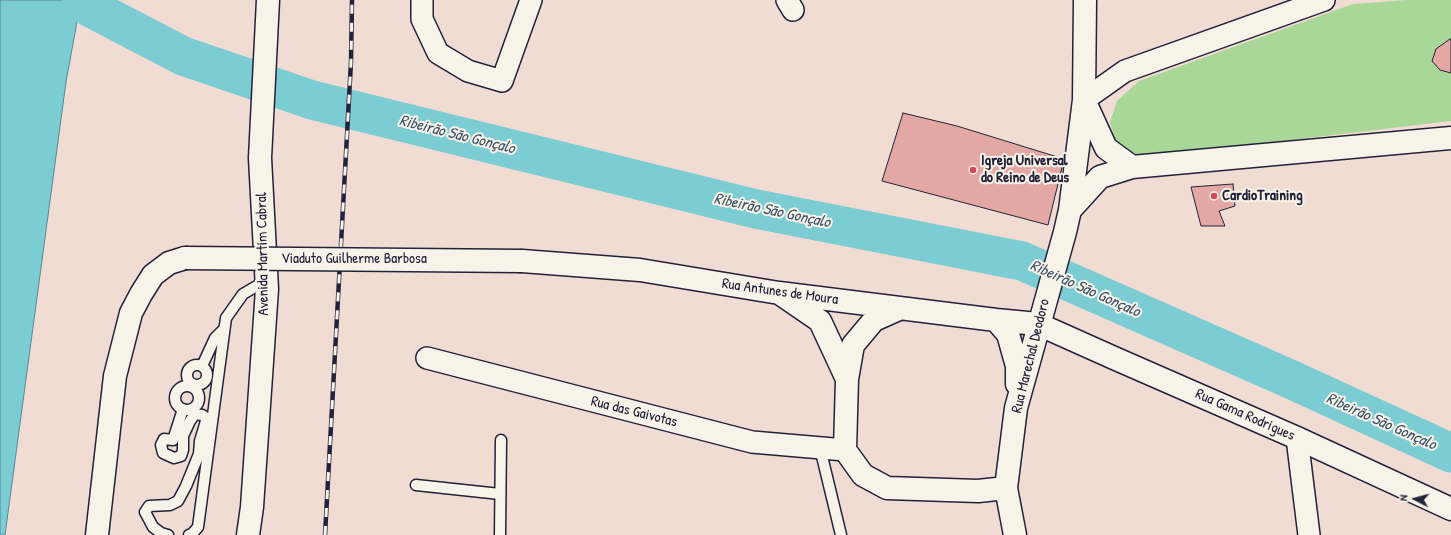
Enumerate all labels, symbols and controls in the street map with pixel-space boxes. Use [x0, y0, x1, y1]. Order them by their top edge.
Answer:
water label: Ribeirão São Gonçalo [397, 111, 517, 159]
place label: Igreja Universal do Reino de Deus [981, 152, 1069, 187]
marker: Igreja Universal do Reino de Deus [968, 165, 978, 175]
place label: CardioTraining [1222, 187, 1303, 205]
water label: Ribeirão São Gonçalo [712, 189, 832, 233]
marker: CardioTraining [1209, 191, 1219, 201]
street label: Avenida Martim Cabral [253, 192, 273, 316]
street label: Viaduto Guilherme Barbosa [281, 250, 427, 268]
water label: Ribeirão São Gonçalo [1027, 256, 1143, 322]
street label: Rua Antunes de Moura [721, 275, 839, 309]
street label: Rua Marechal Deodoro [1008, 297, 1054, 415]
street label: Rua Gama Rodrigues [1192, 385, 1298, 445]
water label: Ribeirão São Gonçalo [1323, 389, 1439, 455]
street label: Rua das Gaivotas [589, 393, 679, 431]
north arrow [1395, 479, 1435, 519]
text: N [1396, 494, 1410, 501]

